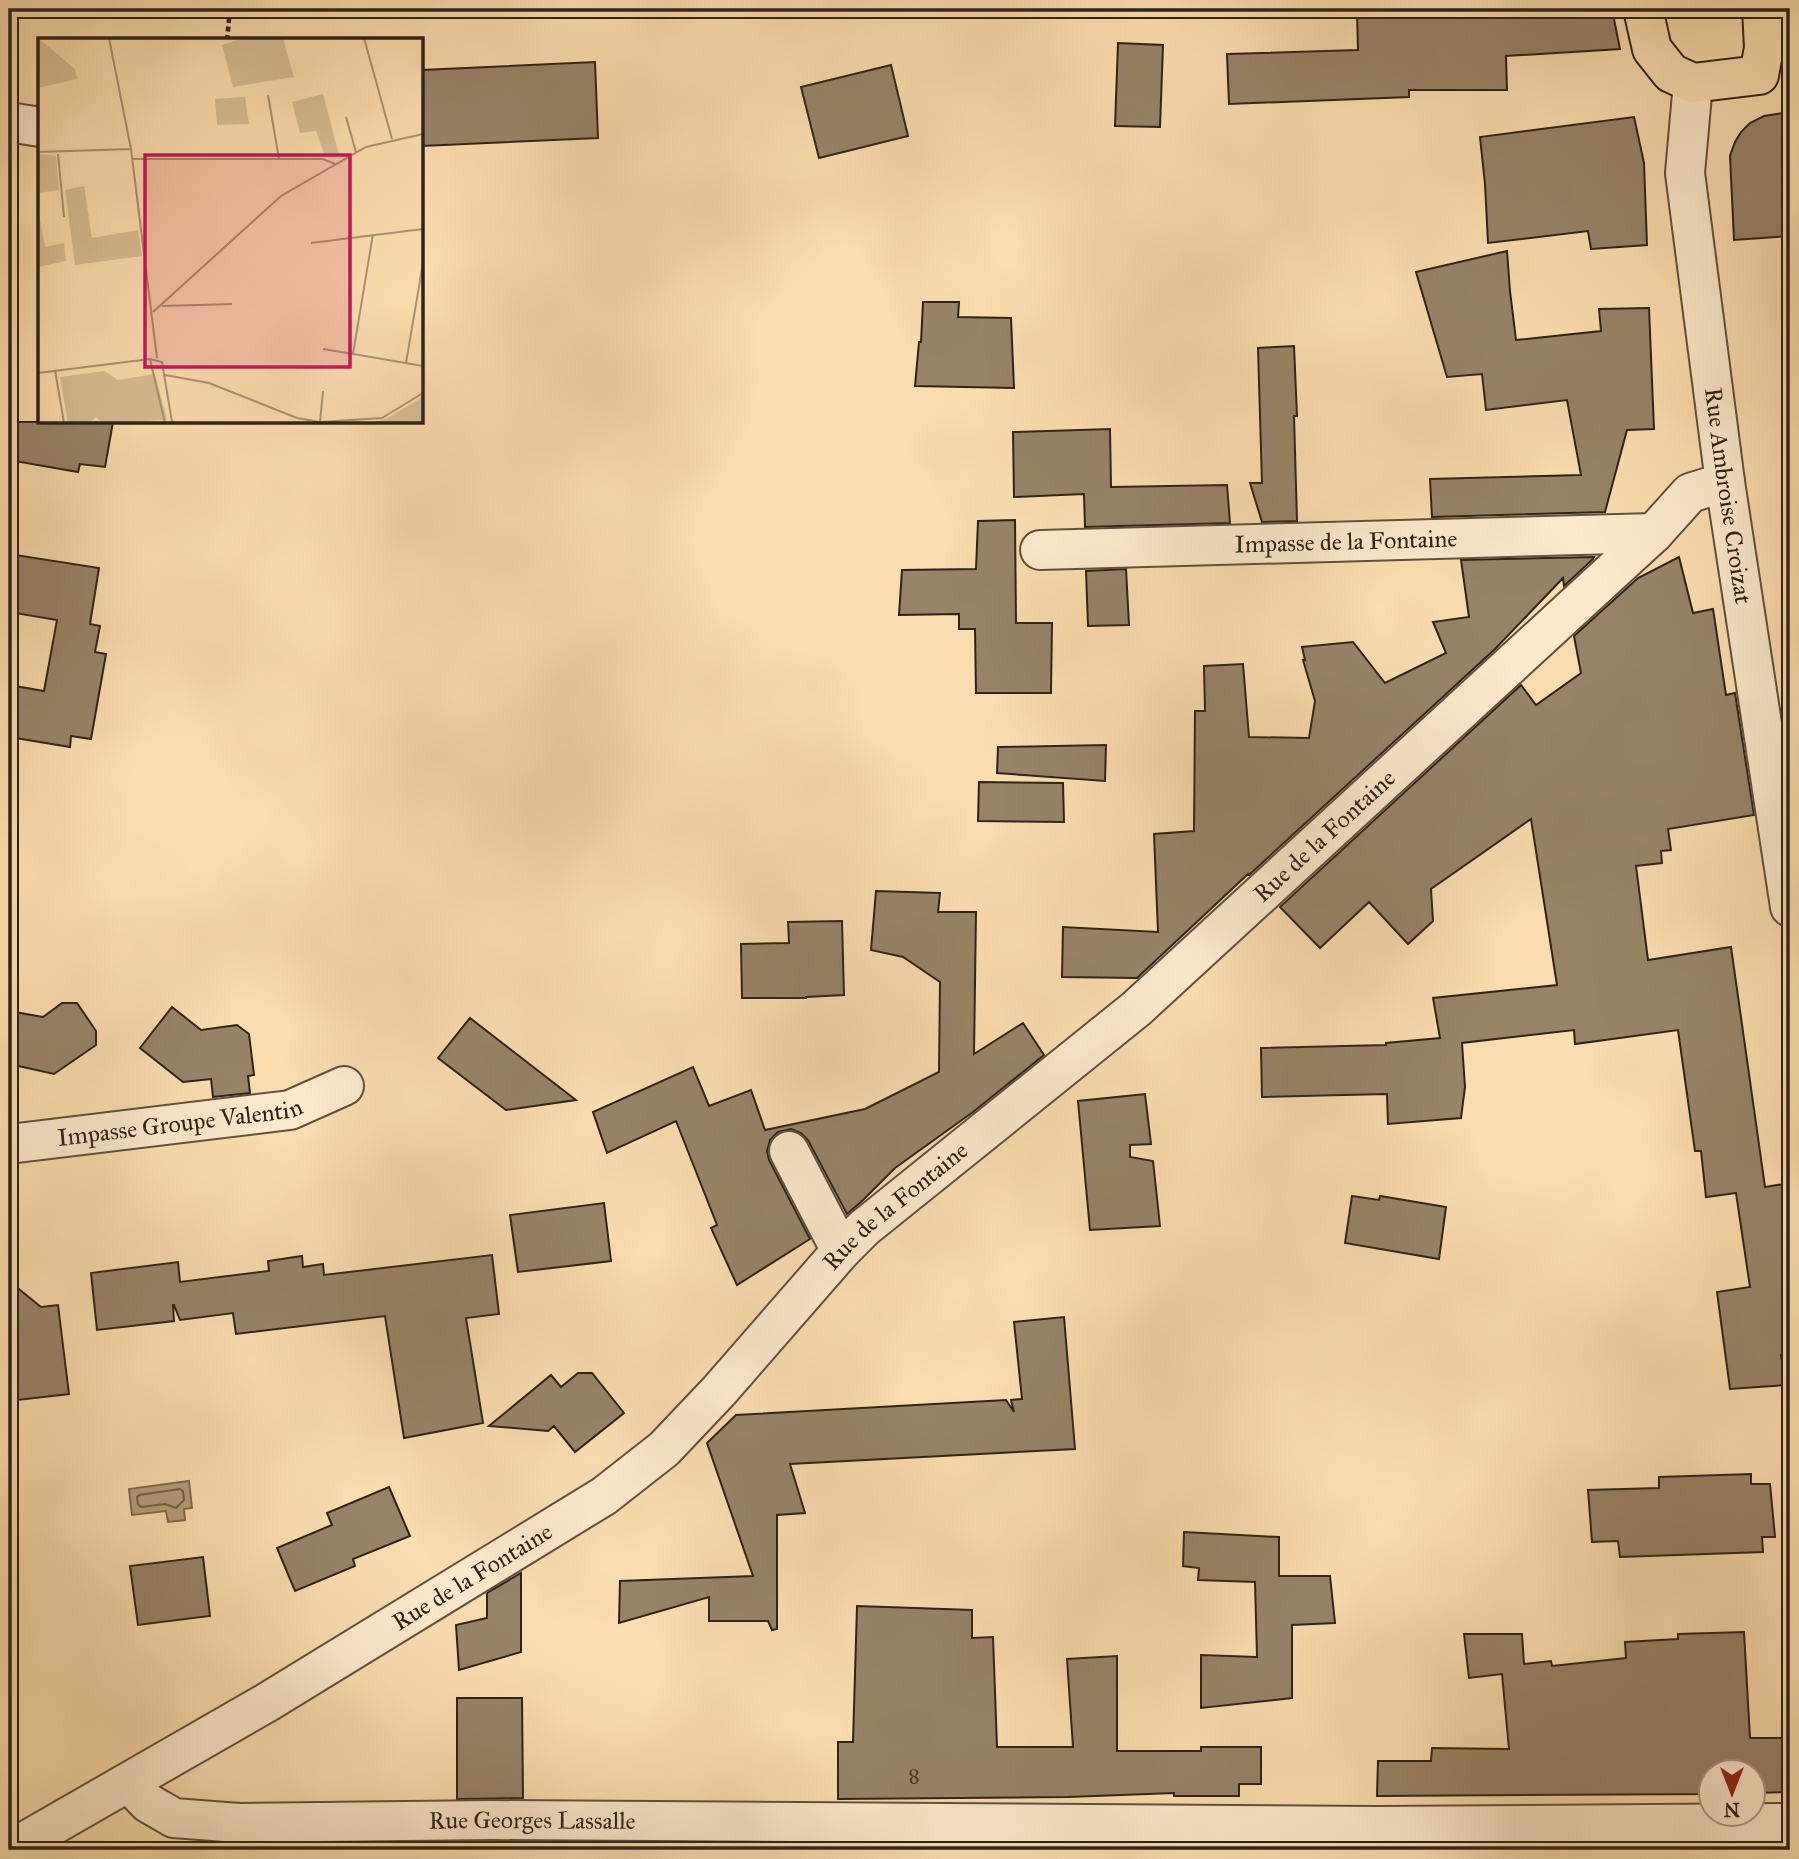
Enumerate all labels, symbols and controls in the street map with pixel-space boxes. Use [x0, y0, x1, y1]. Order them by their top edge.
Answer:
inset map [38, 38, 424, 424]
street label: Rue Ambroise Croizat [1698, 386, 1759, 606]
street label: Impasse de la Fontaine [1234, 523, 1458, 560]
street label: Rue de la Fontaine [1247, 763, 1402, 909]
street label: Impasse Groupe Valentin [56, 1091, 307, 1153]
street label: Rue de la Fontaine [816, 1135, 974, 1276]
street label: Rue de la Fontaine [387, 1516, 558, 1637]
north arrow [1698, 1758, 1768, 1828]
house number: 8 [908, 1763, 920, 1789]
text: N [1724, 1798, 1740, 1821]
street label: Rue Georges Lassalle [429, 1805, 636, 1836]

